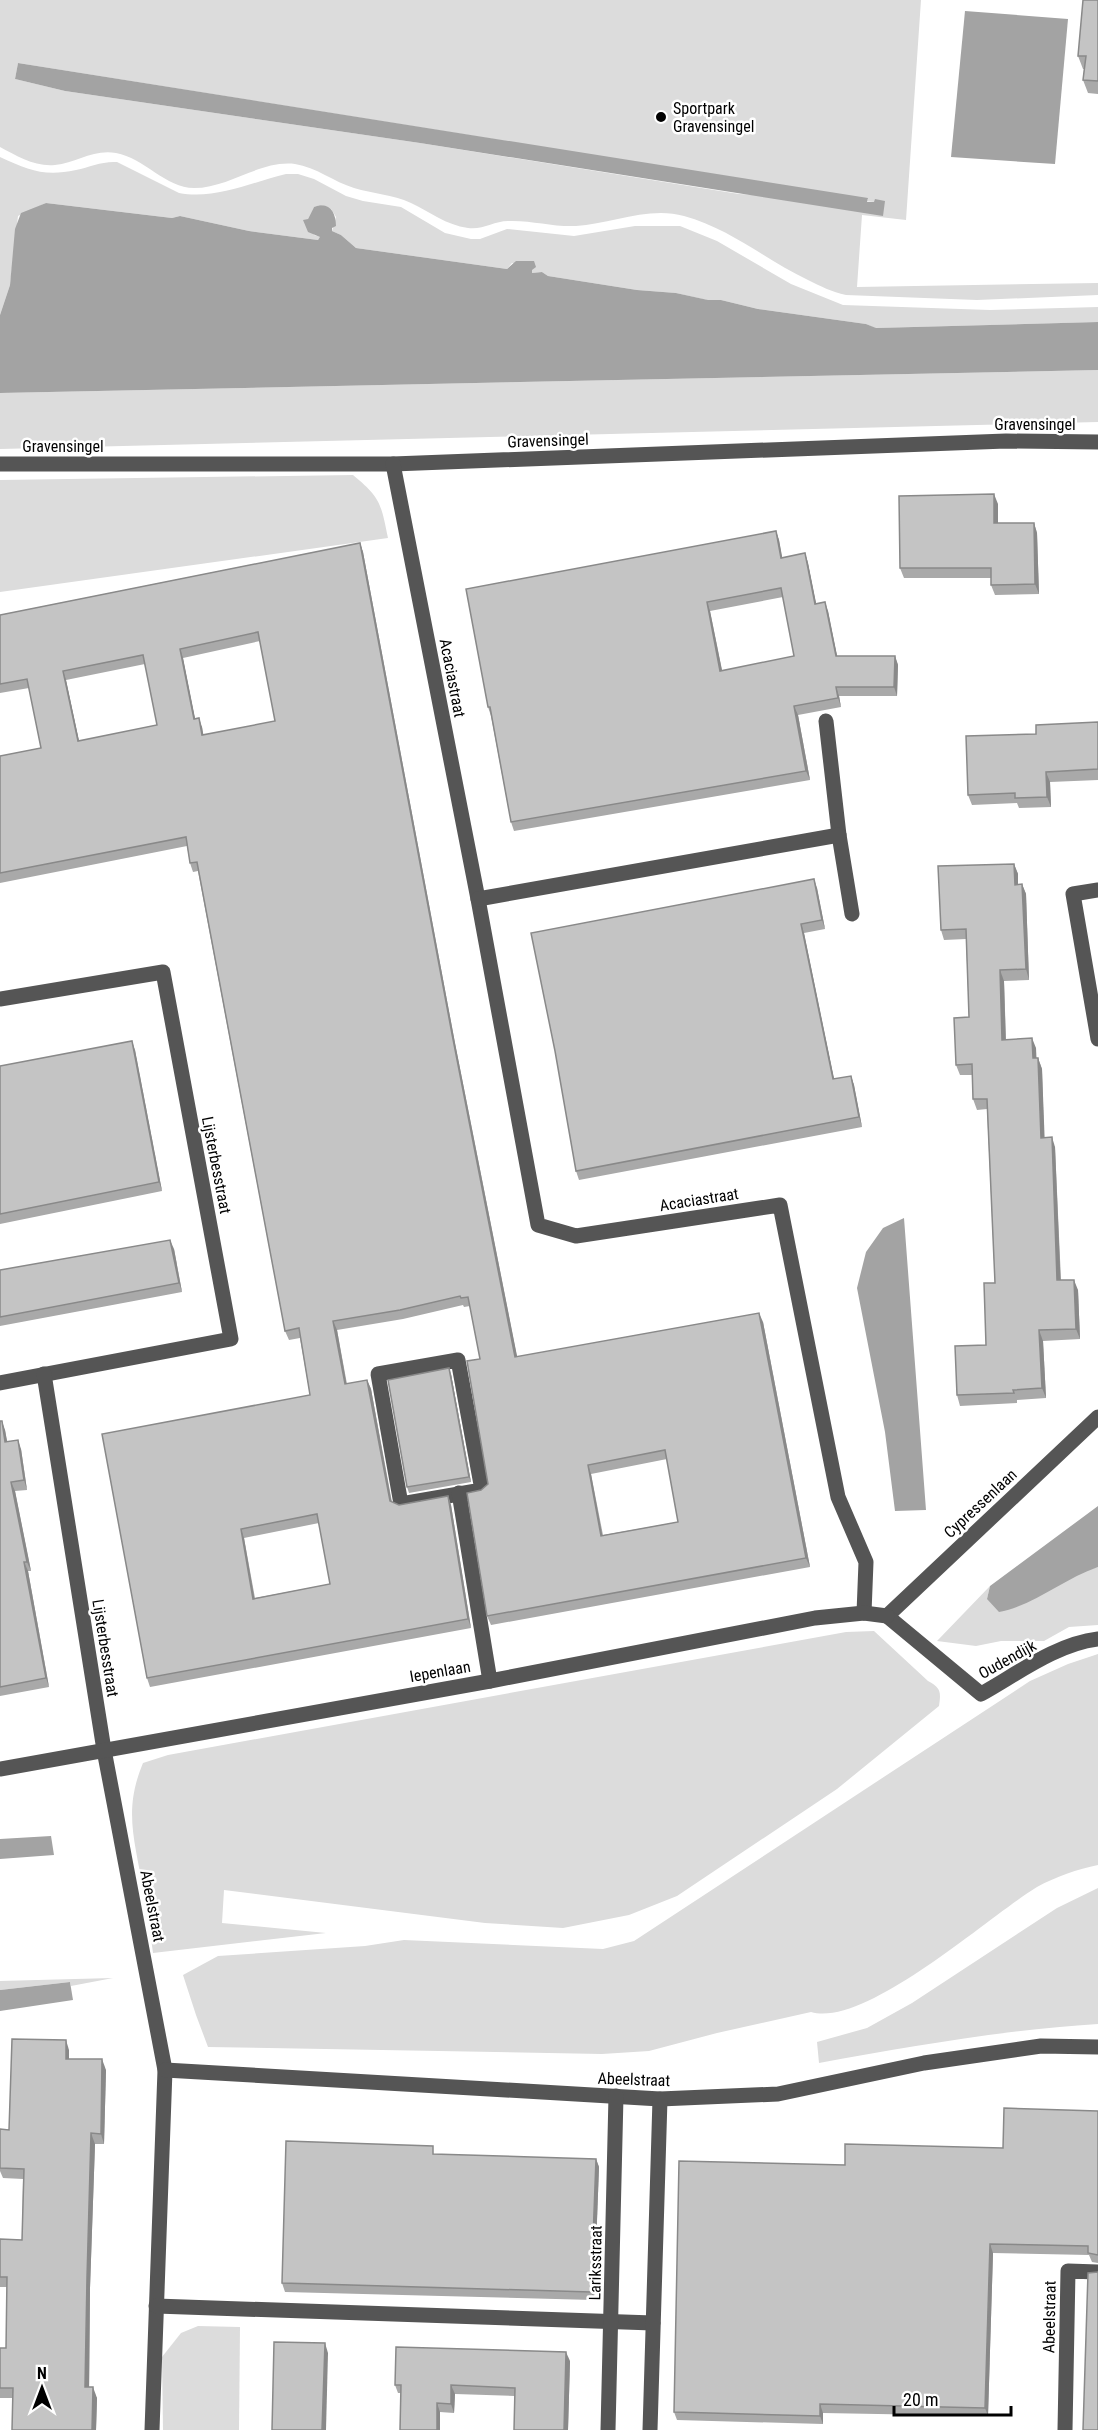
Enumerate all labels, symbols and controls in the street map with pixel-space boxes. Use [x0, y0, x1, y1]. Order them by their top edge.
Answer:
place label: Sportpark Gravensingel [673, 99, 754, 136]
marker: Sportpark Gravensingel [654, 110, 668, 124]
street label: Gravensingel [994, 415, 1076, 434]
street label: Gravensingel [507, 430, 589, 451]
street label: Gravensingel [22, 437, 104, 456]
street label: Acaciastraat [436, 637, 469, 719]
street label: Lijsterbesstraat [198, 1115, 235, 1216]
street label: Acaciastraat [658, 1184, 740, 1215]
street label: Cypressenlaan [940, 1465, 1021, 1542]
street label: Lijsterbesstraat [88, 1598, 123, 1699]
street label: Oudendijk [975, 1635, 1040, 1683]
street label: Iepenlaan [408, 1657, 472, 1686]
street label: Abeelstraat [136, 1869, 169, 1944]
street label: Abeelstraat [597, 2069, 671, 2090]
street label: Lariksstraat [585, 2225, 606, 2301]
street label: Abeelstraat [1039, 2280, 1060, 2353]
north arrow [12, 2358, 72, 2418]
text: N [37, 2364, 47, 2383]
scale bar [894, 2379, 1011, 2417]
text: 20 m [903, 2389, 938, 2410]

